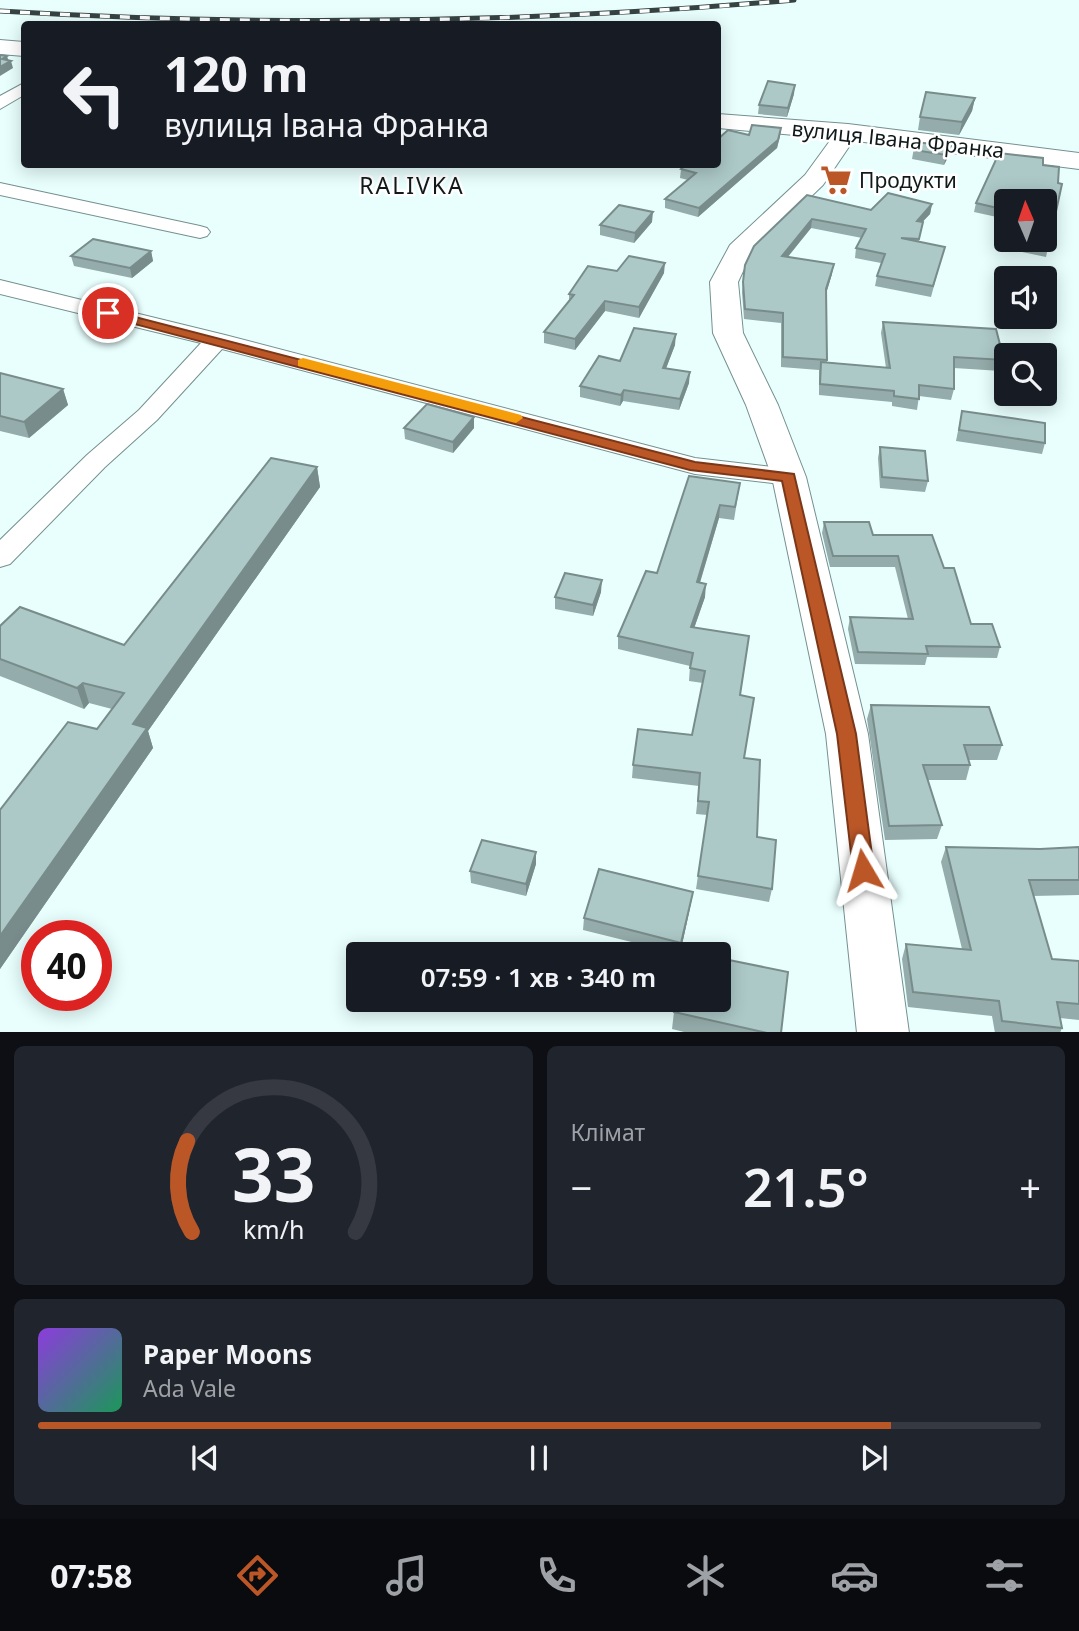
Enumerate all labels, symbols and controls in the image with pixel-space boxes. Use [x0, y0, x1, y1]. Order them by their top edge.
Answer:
text: 120 m [164, 40, 309, 106]
icon: left [49, 49, 140, 140]
text: вулиця Івана Франка [164, 103, 489, 146]
street label: вулиця Івана Франка [790, 114, 1006, 164]
supermarket icon: Продукти [819, 163, 853, 197]
place label: Продукти [859, 166, 957, 194]
district label: RALIVKA [359, 169, 465, 201]
north arrow [994, 189, 1057, 252]
map controls [994, 189, 1057, 406]
button: sound [994, 266, 1057, 329]
pin [78, 283, 138, 343]
icon: arrive [89, 294, 127, 332]
button: search [994, 343, 1057, 406]
position arrow [826, 833, 900, 907]
speed limit sign: 40 [21, 920, 112, 1011]
text: 07:59 · 1 хв · 340 m [421, 959, 656, 995]
text: Клімат [571, 1116, 645, 1148]
text: 33 [232, 1124, 315, 1223]
text: 21.5° [743, 1151, 869, 1222]
text: − [571, 1161, 592, 1213]
text: + [1019, 1161, 1041, 1213]
text: km/h [242, 1211, 304, 1245]
text: Paper Moons [143, 1336, 312, 1372]
text: Ada Vale [143, 1372, 236, 1404]
icon: previous [186, 1439, 224, 1477]
icon: pause [520, 1439, 558, 1477]
icon: next [855, 1439, 893, 1477]
icon: directions [233, 1551, 282, 1600]
icon: music [382, 1551, 431, 1600]
icon: phone [532, 1551, 581, 1600]
icon: climate [681, 1551, 730, 1600]
icon: car [830, 1551, 879, 1600]
icon: filters [980, 1551, 1029, 1600]
text: 07:58 [50, 1554, 132, 1597]

